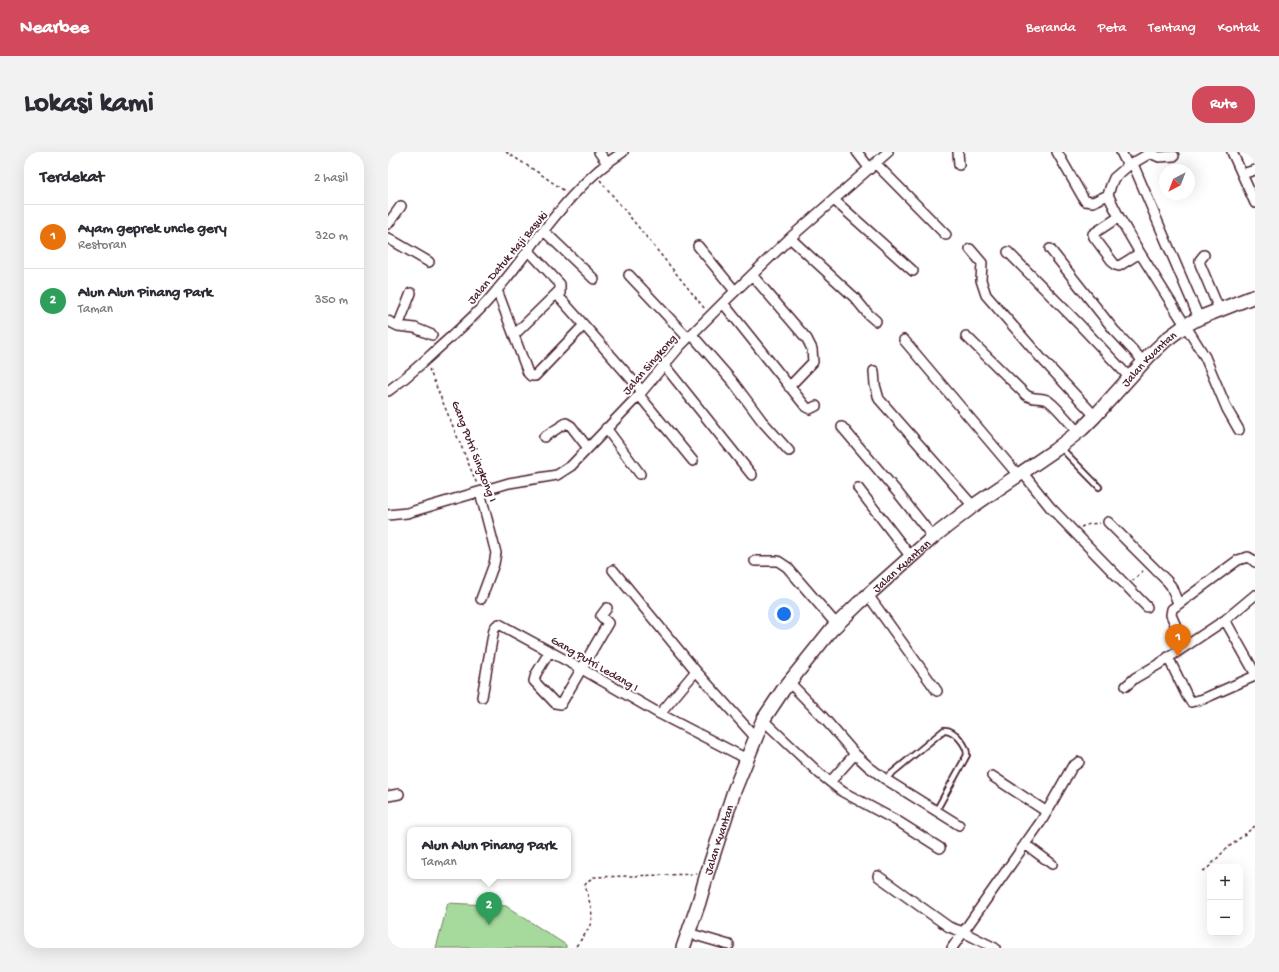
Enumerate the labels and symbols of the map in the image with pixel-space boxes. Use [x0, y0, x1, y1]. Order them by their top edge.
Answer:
north arrow [1159, 164, 1195, 200]
street label: Jalan Datuk Haji Basuki [465, 209, 552, 308]
street label: Jalan Kuantan [1120, 329, 1180, 391]
street label: Jalan Singkong [620, 332, 681, 398]
street label: Gang Putri Singkong I [447, 399, 499, 504]
street label: Jalan Kuantan [871, 537, 934, 596]
your location [774, 604, 794, 624]
pin: 1 [1165, 624, 1191, 657]
street label: Gang Putri Ledang I [548, 634, 640, 696]
street label: Jalan Kuantan [702, 803, 738, 877]
pin: 2 [476, 892, 502, 925]

